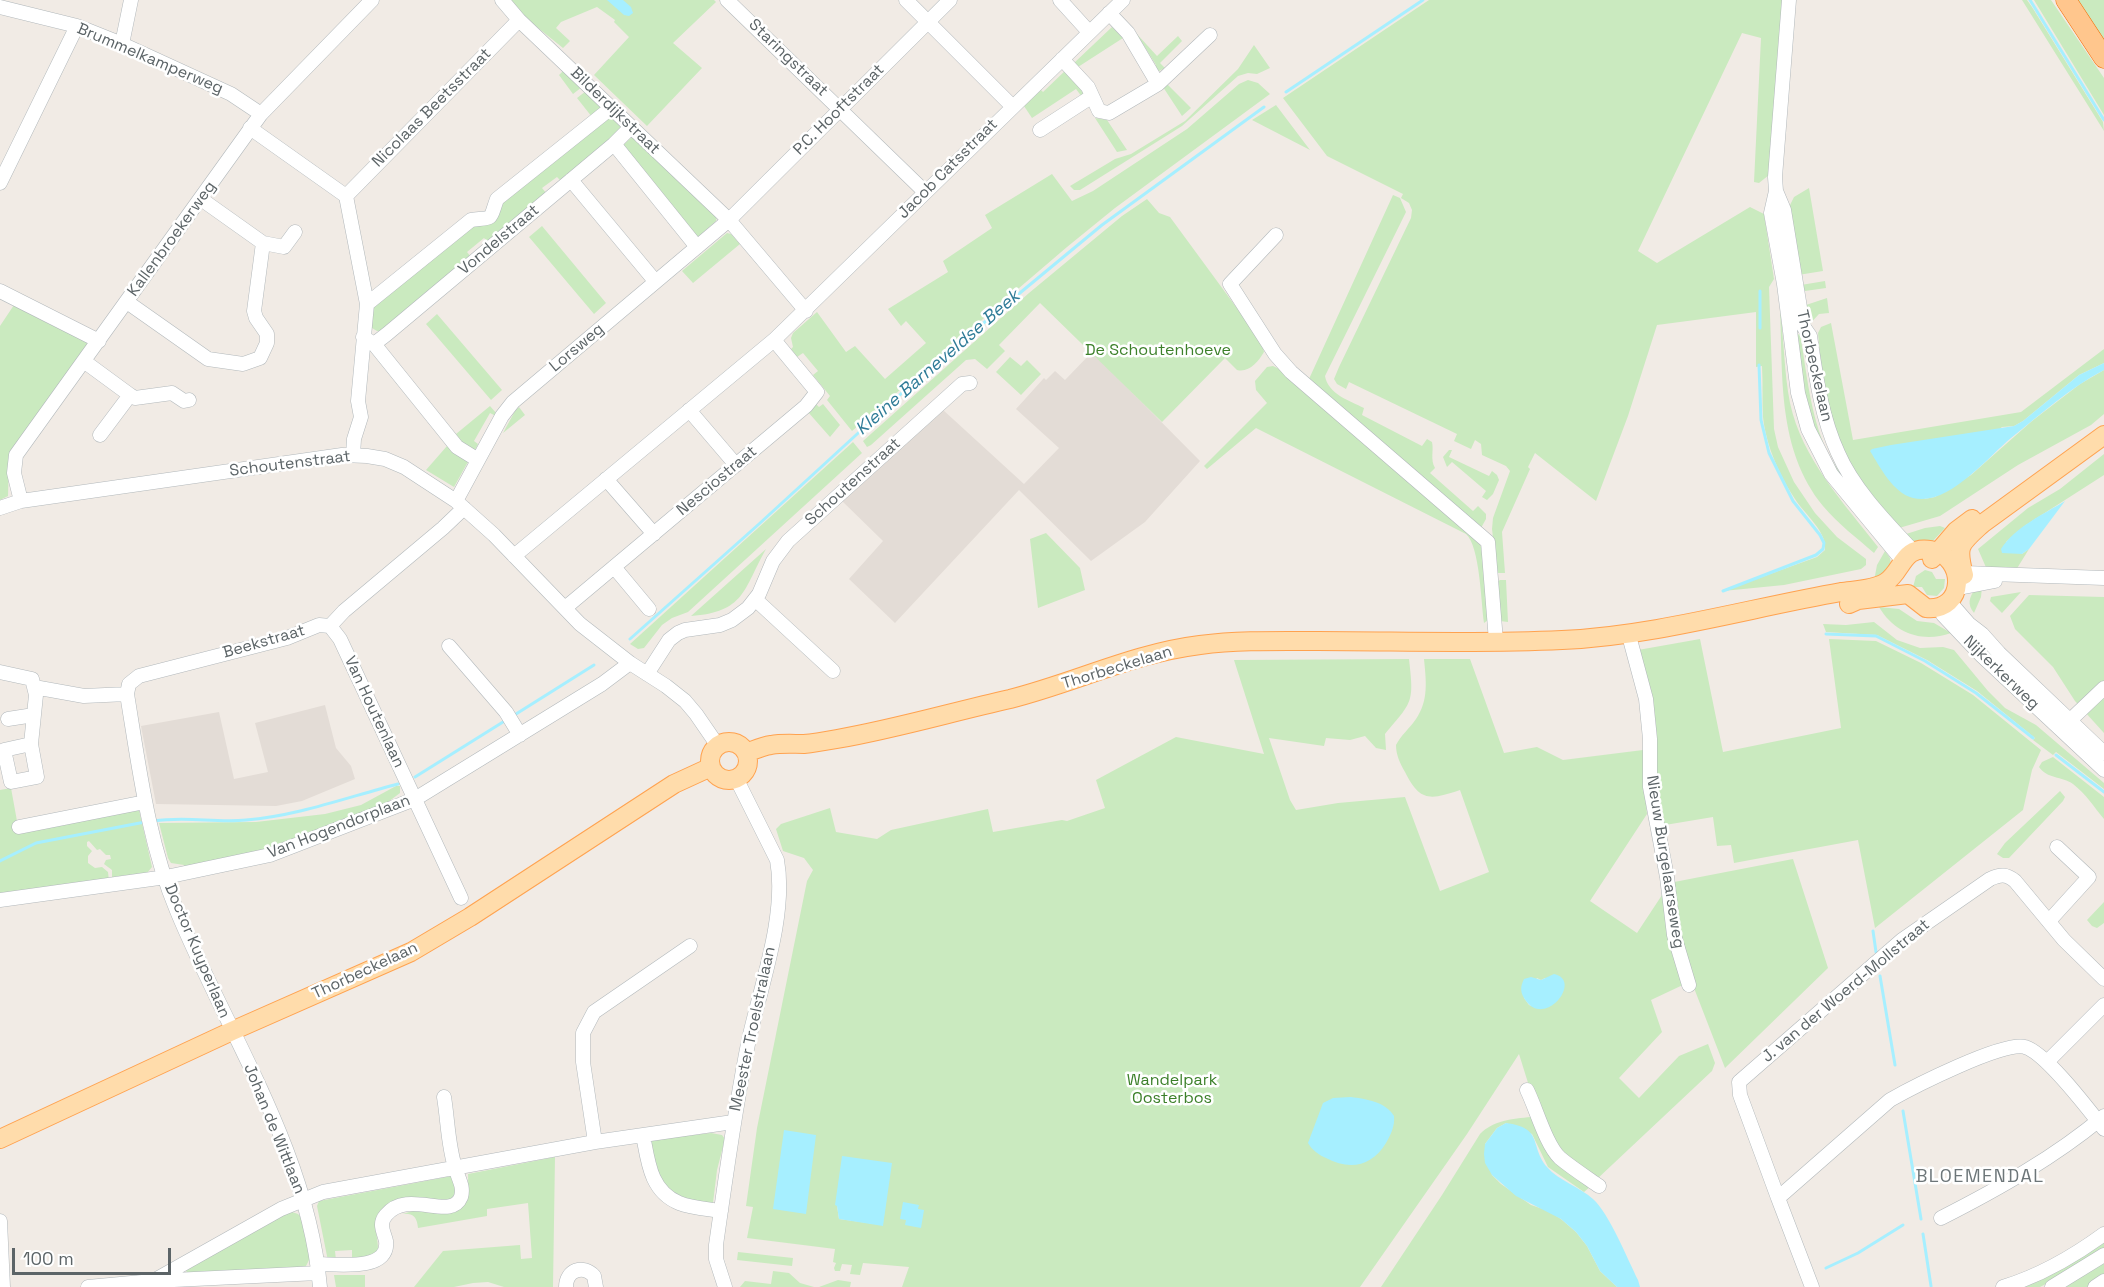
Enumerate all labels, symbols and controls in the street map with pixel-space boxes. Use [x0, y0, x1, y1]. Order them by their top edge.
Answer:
street label: Staringstraat [744, 15, 832, 101]
street label: Brummelkamperweg [74, 20, 226, 98]
street label: Nicolaas Beetsstraat [368, 44, 496, 172]
street label: P.C. Hooftstraat [790, 61, 888, 159]
street label: Bilderdijkstraat [566, 63, 664, 159]
street label: Jacob Catsstraat [894, 115, 1002, 223]
street label: Kallenbroekerweg [124, 178, 220, 300]
street label: Vondelstraat [455, 201, 543, 279]
water label: Kleine Barneveldse Beek [851, 286, 1025, 440]
street label: Thorbeckelaan [1792, 308, 1836, 424]
street label: Lorsweg [546, 320, 608, 376]
park label: De Schoutenhoeve [1085, 341, 1231, 361]
street label: Schoutenstraat [801, 434, 905, 530]
street label: Nesciostraat [673, 442, 761, 520]
street label: Schoutenstraat [228, 447, 352, 481]
street label: Beekstraat [221, 621, 307, 663]
street label: Nijkerkerweg [1959, 632, 2043, 714]
street label: Thorbeckelaan [1060, 642, 1174, 694]
street label: Van Houtenlaan [340, 653, 408, 771]
street label: Nieuw Burgelaarseweg [1642, 774, 1688, 950]
street label: Van Hogendorplaan [265, 791, 413, 863]
street label: Doctor Kuyperlaan [160, 881, 234, 1021]
street label: J. van der Woerd-Mollstraat [1758, 915, 1934, 1067]
street label: Thorbeckelaan [309, 938, 421, 1004]
street label: Meester Troelstralaan [726, 945, 780, 1113]
street label: Johan de Wittlaan [239, 1061, 309, 1197]
park label: Wandelpark Oosterbos [1127, 1071, 1217, 1109]
district label: BLOEMENDAL [1915, 1166, 2045, 1188]
scale bar [15, 1236, 174, 1274]
text: 100 m [23, 1247, 74, 1270]

